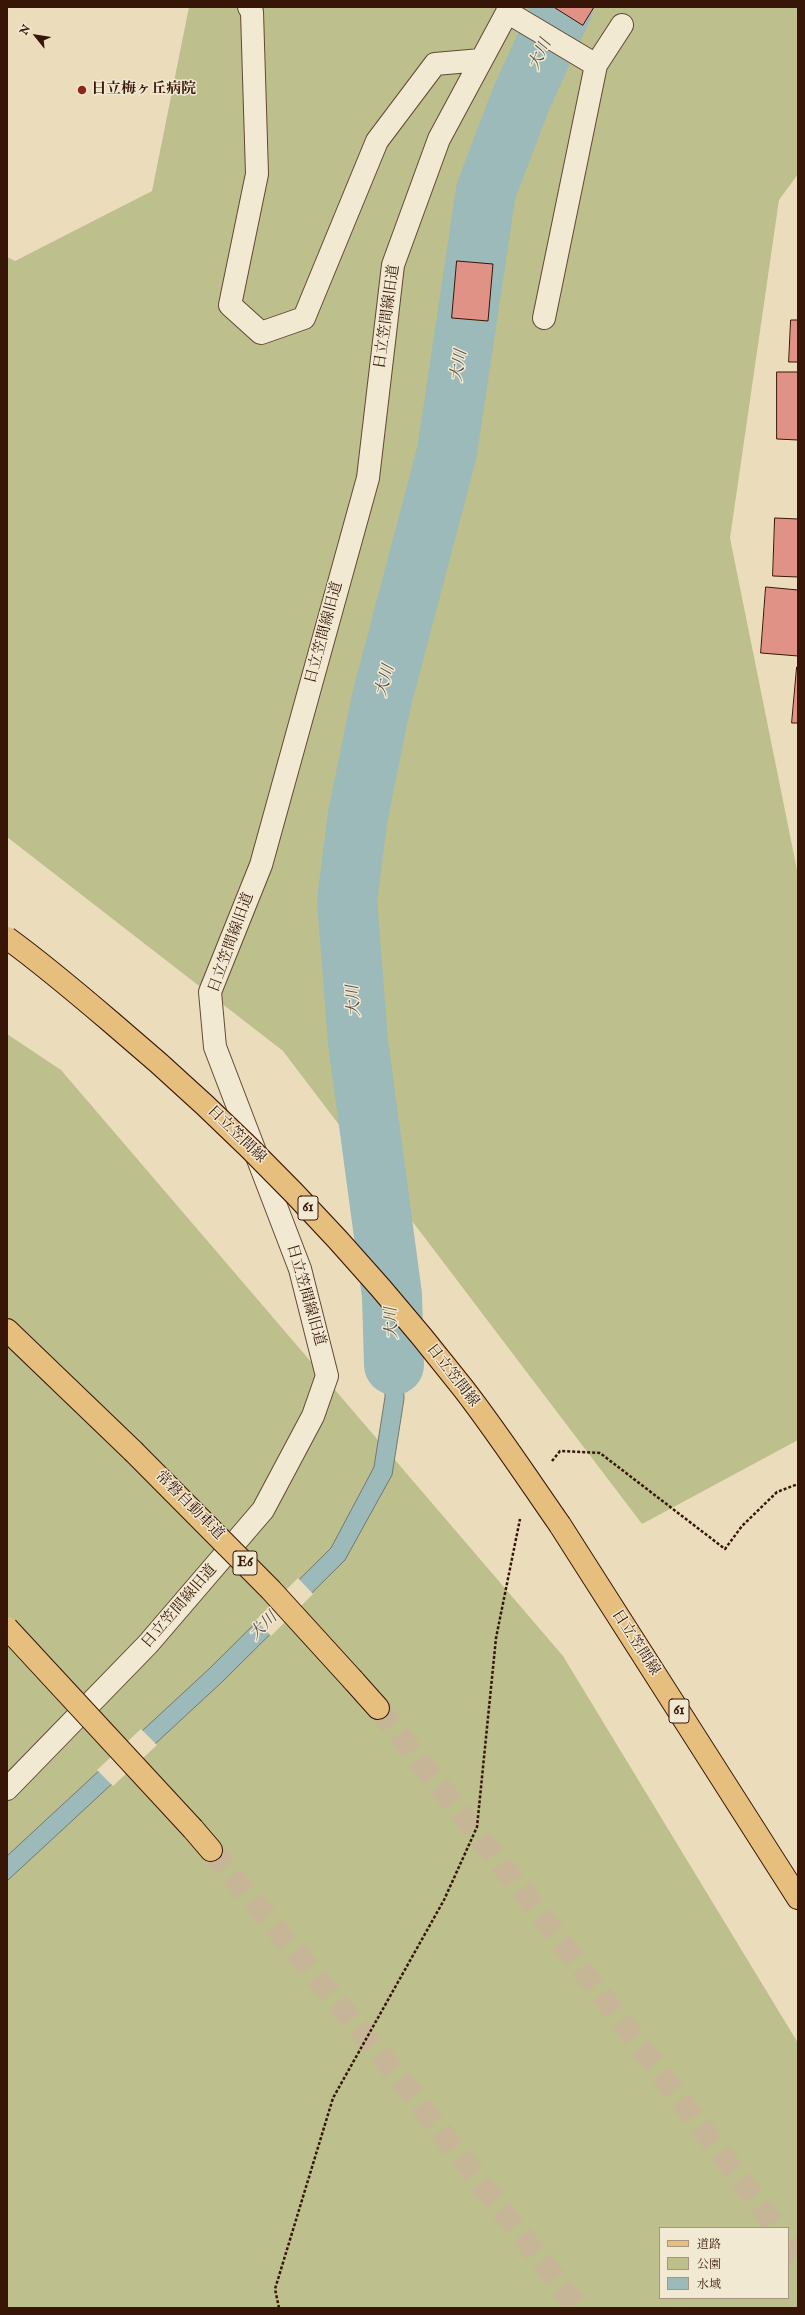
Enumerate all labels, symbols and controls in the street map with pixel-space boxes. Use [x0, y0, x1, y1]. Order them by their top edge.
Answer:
north arrow [16, 16, 56, 56]
text: N [17, 22, 34, 38]
water label: 大川 [526, 36, 556, 74]
place label: 日立梅ヶ丘病院 [91, 81, 196, 99]
marker: 日立梅ヶ丘病院 [76, 84, 88, 96]
street label: 日立笠間線旧道 [372, 264, 404, 370]
water label: 大川 [448, 349, 472, 383]
street label: 日立笠間線旧道 [303, 580, 347, 686]
water label: 大川 [373, 663, 399, 699]
street label: 日立笠間線旧道 [206, 891, 258, 995]
water label: 大川 [344, 984, 366, 1018]
street label: 日立笠間線 [203, 1102, 269, 1168]
road number: 61 [298, 1196, 318, 1220]
street label: 日立笠間線旧道 [282, 1242, 328, 1348]
water label: 大川 [383, 1307, 403, 1339]
street label: 日立笠間線 [422, 1341, 482, 1411]
street label: 常磐自動車道 [151, 1468, 227, 1544]
road number: E6 [233, 1551, 257, 1575]
street label: 日立笠間線旧道 [139, 1561, 221, 1653]
street label: 日立笠間線 [607, 1607, 663, 1679]
water label: 大川 [246, 1609, 282, 1645]
road number: 61 [669, 1699, 689, 1723]
legend [659, 2227, 789, 2299]
text: 道路 [697, 2237, 721, 2252]
text: 公園 [697, 2257, 721, 2272]
text: 水域 [697, 2277, 721, 2292]

